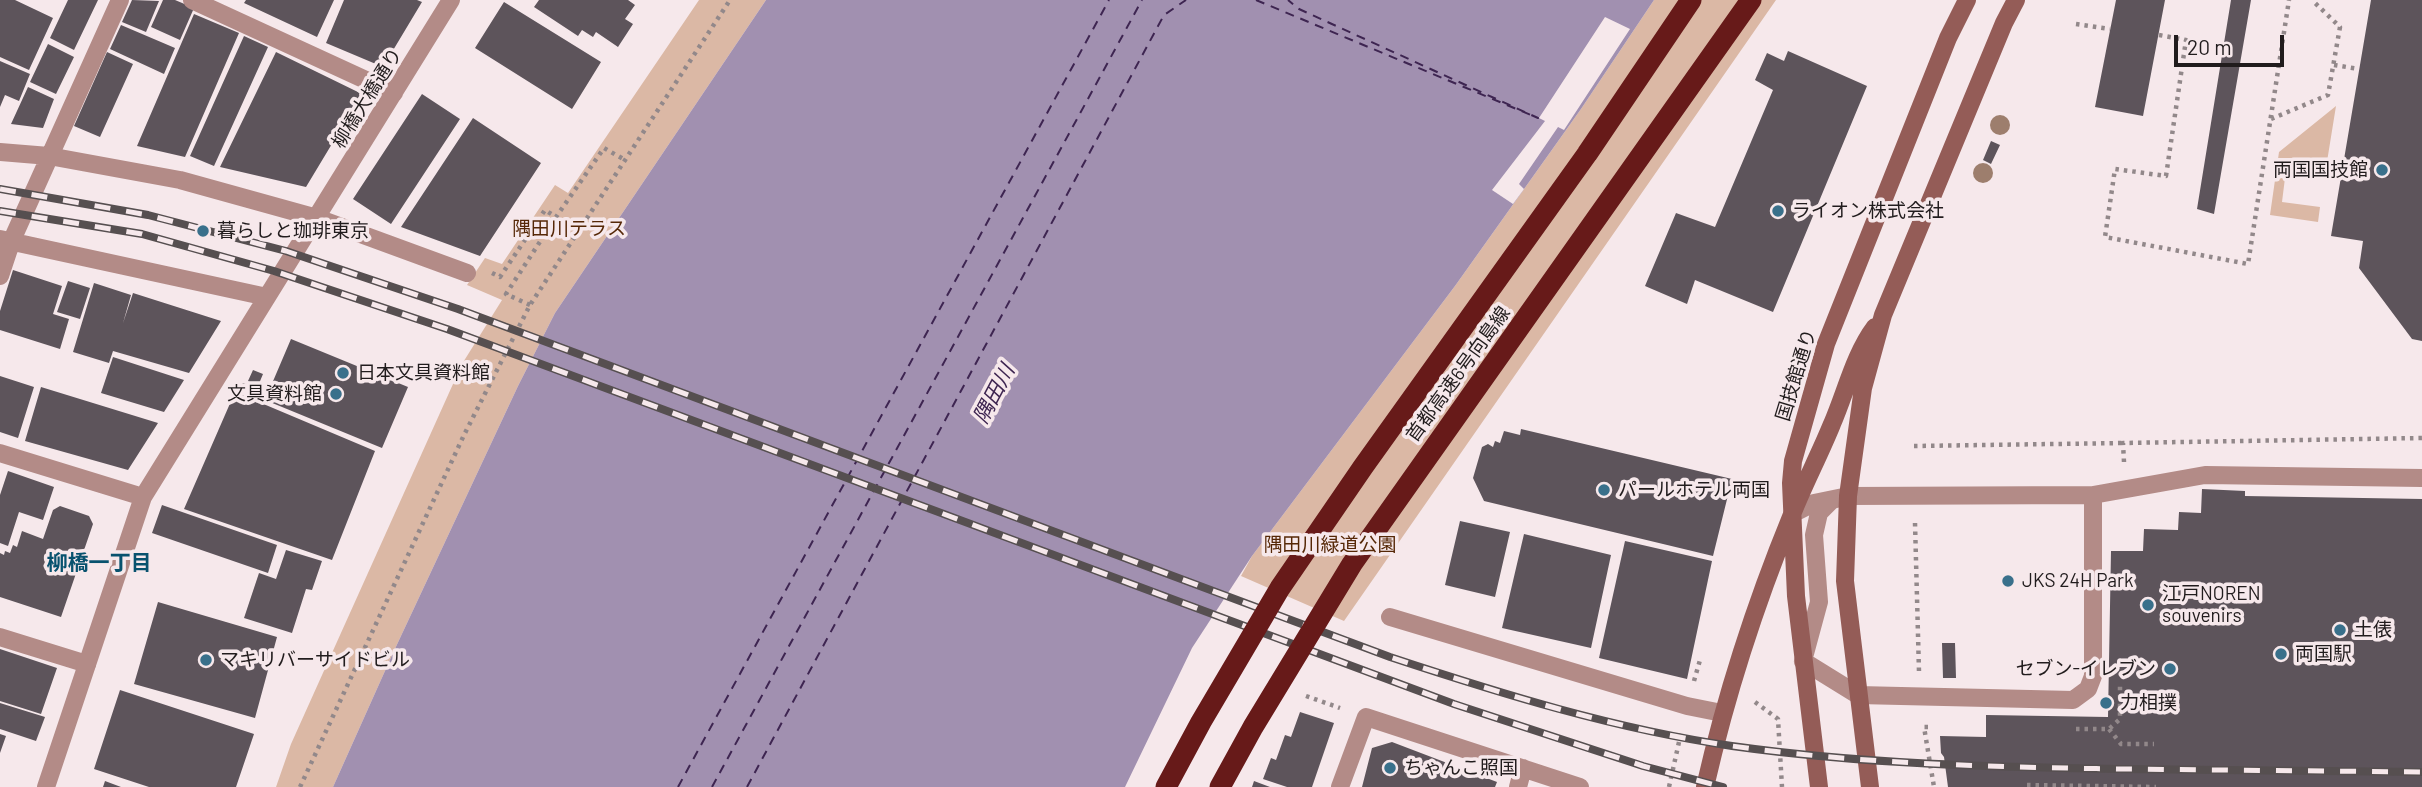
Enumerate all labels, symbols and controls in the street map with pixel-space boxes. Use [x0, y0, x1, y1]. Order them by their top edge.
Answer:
scale bar [2177, 21, 2287, 65]
text: 20 m [2187, 34, 2232, 59]
street label: 柳橋大橋通り [327, 44, 407, 152]
place label: 両国国技館 [2273, 159, 2368, 181]
marker: 両国国技館 [2374, 162, 2390, 178]
place label: ライオン株式会社 [1792, 200, 1944, 222]
marker: ライオン株式会社 [1770, 203, 1786, 219]
park label: 隅田川テラス [512, 218, 626, 240]
place label: 暮らしと珈琲東京 [217, 220, 369, 242]
marker: 暮らしと珈琲東京 [195, 223, 211, 239]
street label: 首都高速6号向島線 [1401, 302, 1515, 446]
street label: 国技館通り [1771, 326, 1821, 424]
water label: 隅田川 [968, 360, 1020, 428]
place label: 日本文具資料館 [357, 362, 490, 384]
marker: 日本文具資料館 [335, 365, 351, 381]
place label: 文具資料館 [227, 383, 322, 405]
marker: 文具資料館 [328, 386, 344, 402]
place label: パールホテル両国 [1618, 479, 1770, 501]
marker: パールホテル両国 [1596, 482, 1612, 498]
park label: 隅田川緑道公園 [1264, 534, 1396, 556]
district label: 柳橋一丁目 [47, 550, 151, 576]
place label: JKS 24H Park [2022, 570, 2134, 592]
marker: JKS 24H Park [2000, 573, 2016, 589]
place label: 江戸NOREN souvenirs [2162, 583, 2261, 627]
marker: 江戸NOREN souvenirs [2140, 597, 2156, 613]
place label: 土俵 [2354, 619, 2392, 641]
marker: 土俵 [2332, 622, 2348, 638]
place label: 両国駅 [2295, 643, 2352, 665]
marker: 両国駅 [2273, 646, 2289, 662]
place label: マキリバーサイドビル [220, 649, 410, 671]
marker: マキリバーサイドビル [198, 652, 214, 668]
place label: セブン-イレブン [2016, 658, 2156, 680]
marker: セブン-イレブン [2162, 661, 2178, 677]
place label: 力相撲 [2120, 692, 2177, 714]
marker: 力相撲 [2098, 695, 2114, 711]
place label: ちゃんこ照国 [1404, 757, 1518, 779]
marker: ちゃんこ照国 [1382, 760, 1398, 776]

